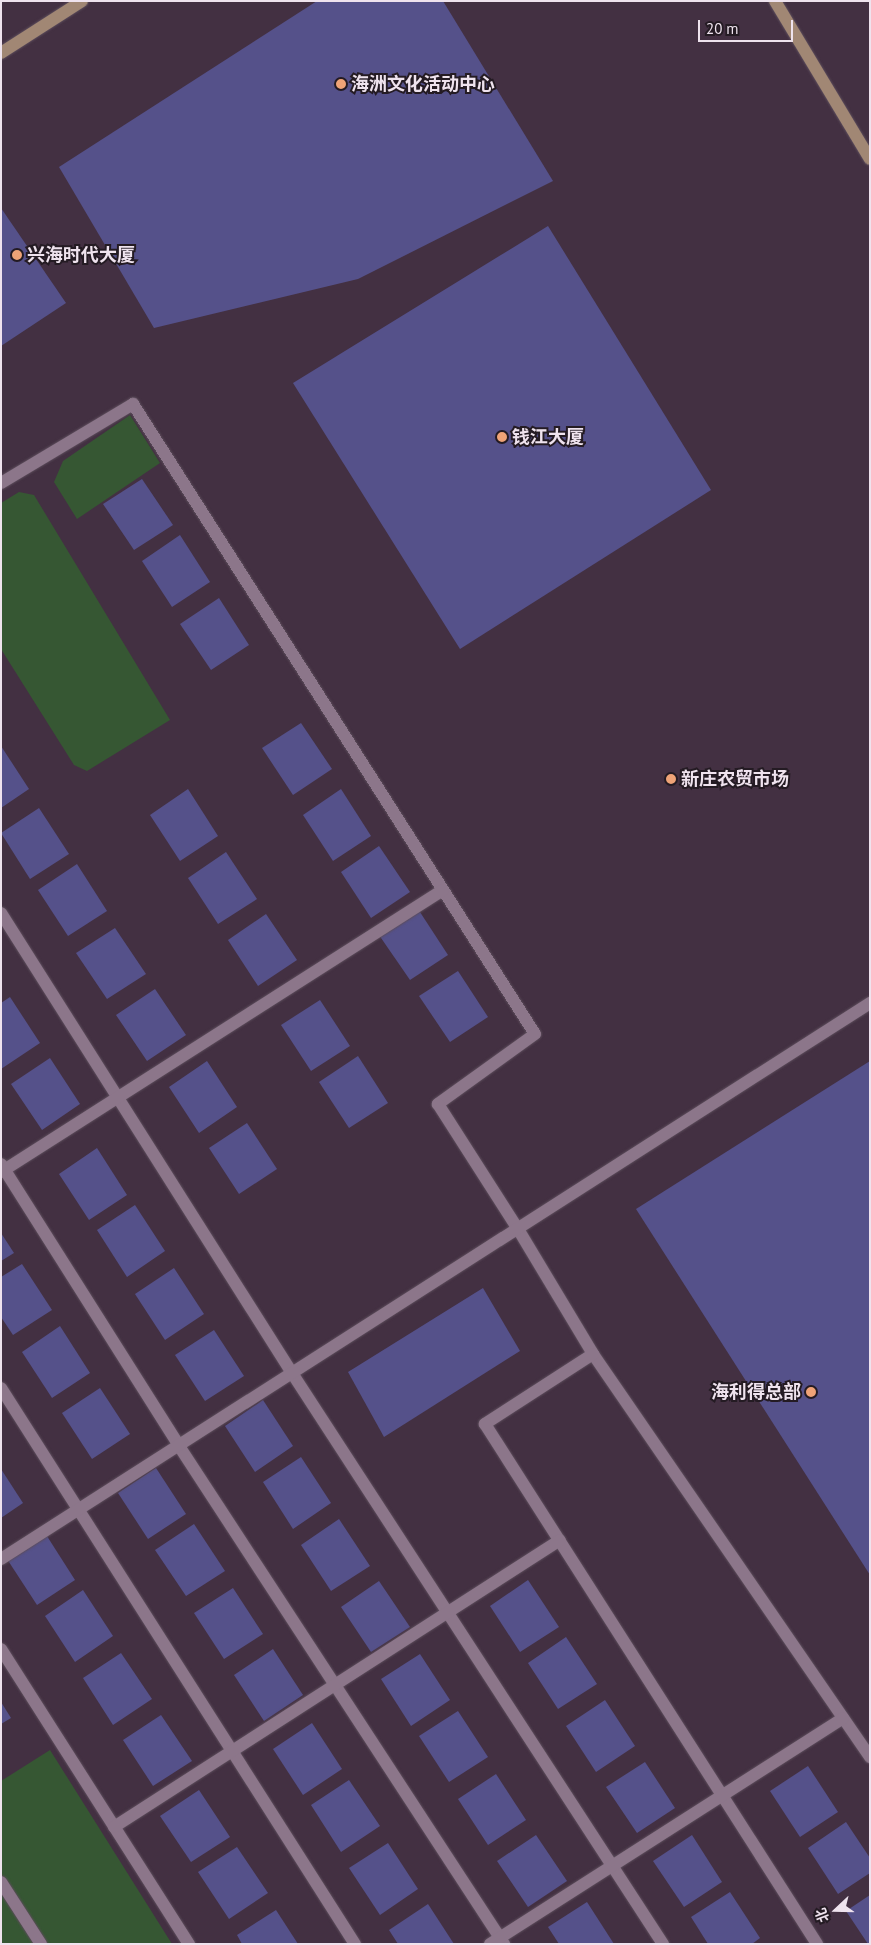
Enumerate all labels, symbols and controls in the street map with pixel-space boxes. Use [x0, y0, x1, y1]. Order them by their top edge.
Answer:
scale bar [701, 10, 796, 42]
text: 20 m [706, 19, 739, 38]
place label: 海洲文化活动中心 [351, 73, 495, 95]
marker: 海洲文化活动中心 [335, 78, 347, 90]
place label: 兴海时代大厦 [27, 244, 135, 266]
marker: 兴海时代大厦 [11, 249, 23, 261]
place label: 钱江大厦 [512, 426, 584, 448]
marker: 钱江大厦 [496, 431, 508, 443]
place label: 新庄农贸市场 [681, 768, 789, 790]
marker: 新庄农贸市场 [665, 773, 677, 785]
place label: 海利得总部 [711, 1381, 801, 1403]
marker: 海利得总部 [805, 1386, 817, 1398]
north arrow [811, 1885, 861, 1935]
text: 北 [811, 1906, 833, 1925]

